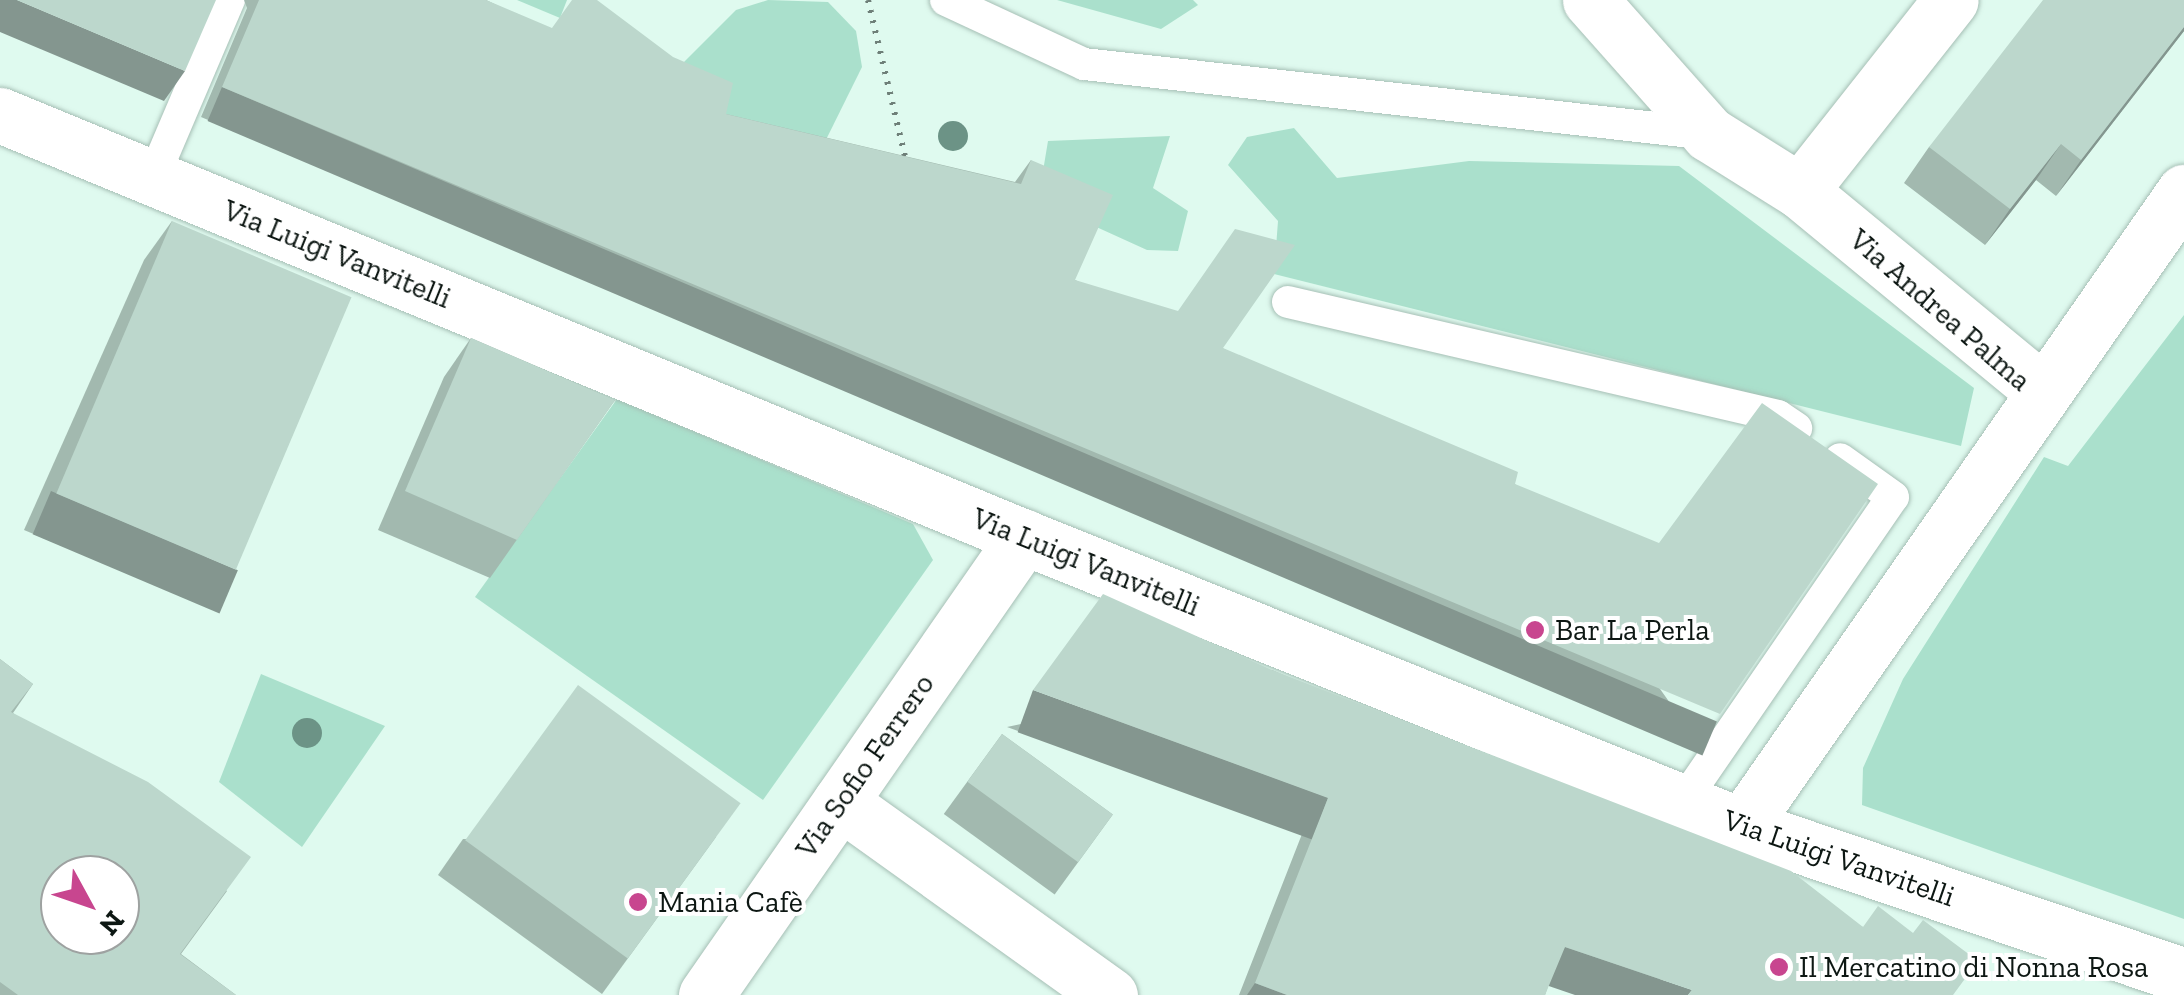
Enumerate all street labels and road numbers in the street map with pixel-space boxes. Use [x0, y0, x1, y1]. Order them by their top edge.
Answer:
street label: Via Luigi Vanvitelli [217, 192, 457, 316]
street label: Via Andrea Palma [1842, 221, 2038, 399]
street label: Via Luigi Vanvitelli [966, 500, 1206, 624]
street label: Via Sofio Ferrero [788, 667, 942, 865]
street label: Via Luigi Vanvitelli [1718, 801, 1960, 915]

